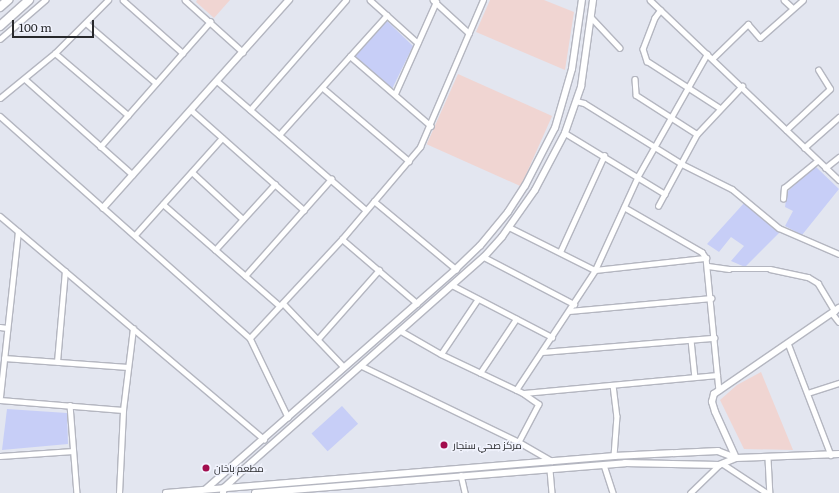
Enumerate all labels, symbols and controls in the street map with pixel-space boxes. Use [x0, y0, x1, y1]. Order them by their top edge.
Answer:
scale bar [14, 12, 96, 38]
text: 100 m [19, 18, 52, 36]
marker: مركز صحي سنجار [438, 439, 450, 451]
place label: مركز صحي سنجار [453, 439, 522, 451]
place label: مطعم باخان [214, 462, 264, 474]
marker: مطعم باخان [201, 463, 211, 473]

